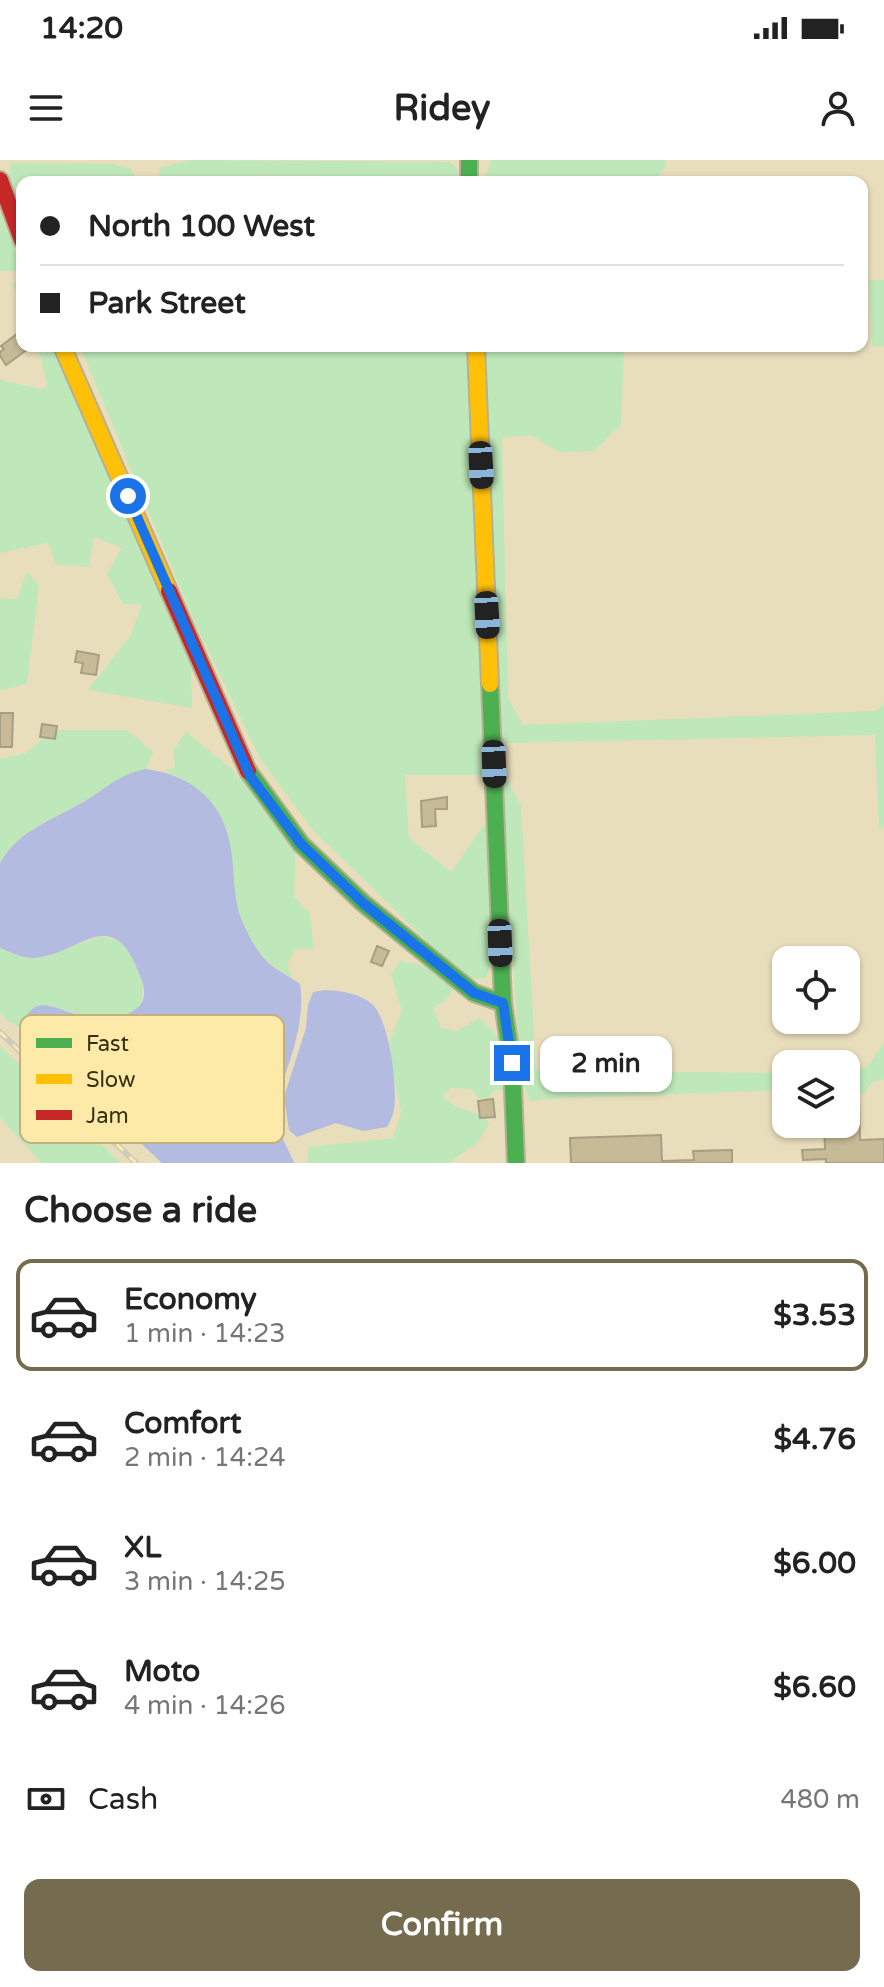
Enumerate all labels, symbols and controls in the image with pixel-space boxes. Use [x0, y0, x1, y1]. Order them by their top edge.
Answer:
text: 14:20 [40, 10, 123, 47]
icon: menu [24, 86, 68, 130]
icon: person [816, 86, 860, 130]
text: Ridey [394, 87, 490, 130]
text: North 100 West [88, 208, 315, 245]
text: Park Street [88, 285, 246, 322]
car [468, 440, 494, 490]
route start [110, 478, 146, 514]
car [474, 590, 500, 640]
car [481, 740, 507, 788]
car [487, 919, 513, 967]
map controls [772, 946, 860, 1138]
button: locate [772, 946, 860, 1034]
legend [20, 1015, 284, 1143]
text: Fast [86, 1031, 129, 1057]
callout: 2 min [540, 1035, 672, 1091]
route end [494, 1045, 530, 1081]
text: 2 min [571, 1048, 641, 1079]
button: layers [772, 1050, 860, 1138]
text: Slow [86, 1067, 136, 1093]
text: Jam [86, 1103, 129, 1129]
text: Choose a ride [24, 1189, 257, 1232]
icon: car [28, 1279, 100, 1351]
text: Economy [124, 1281, 257, 1318]
text: $3.53 [773, 1297, 856, 1334]
text: 1 min · 14:23 [124, 1318, 286, 1349]
icon: car [28, 1403, 100, 1475]
text: Comfort [124, 1405, 242, 1442]
text: $4.76 [774, 1421, 856, 1458]
text: 2 min · 14:24 [124, 1442, 286, 1473]
icon: car [28, 1527, 100, 1599]
text: XL [124, 1529, 161, 1566]
text: $6.00 [773, 1545, 856, 1582]
text: 3 min · 14:25 [124, 1566, 286, 1597]
icon: car [28, 1651, 100, 1723]
text: Moto [124, 1653, 200, 1690]
text: $6.60 [773, 1669, 856, 1706]
text: 4 min · 14:26 [124, 1690, 286, 1721]
icon: cash [24, 1777, 68, 1821]
text: Cash [88, 1781, 158, 1818]
text: 480 m [780, 1784, 860, 1815]
button: Confirm [24, 1879, 860, 1971]

